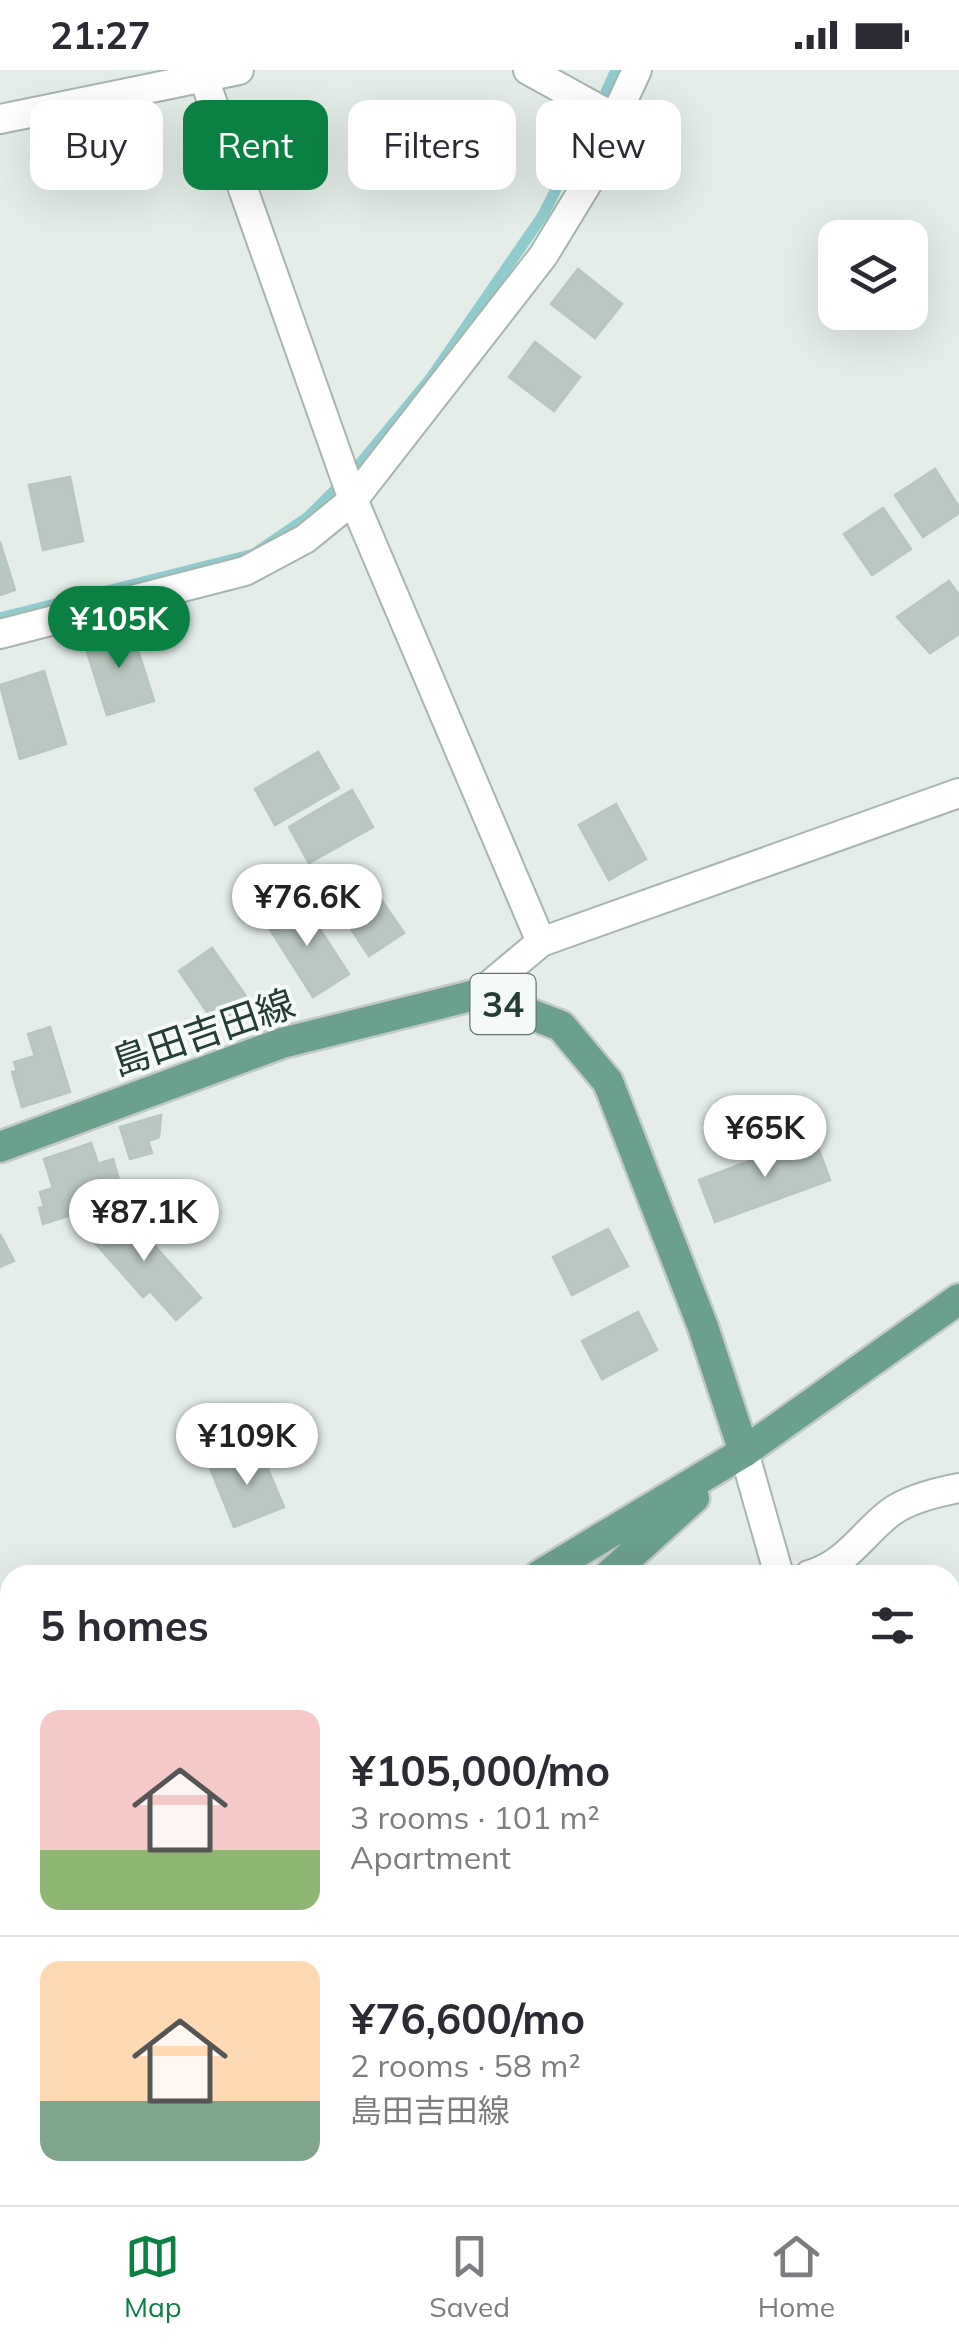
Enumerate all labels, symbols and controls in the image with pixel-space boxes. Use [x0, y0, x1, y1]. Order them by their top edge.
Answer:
text: 21:27 [50, 11, 151, 59]
chip: Buy [30, 100, 163, 190]
chip: Rent [183, 100, 328, 190]
chip: Filters [348, 100, 516, 190]
chip: New [536, 100, 681, 190]
map controls [818, 220, 928, 330]
button: layers [818, 220, 928, 330]
pin: ¥105K [49, 586, 189, 671]
text: ¥105K [70, 598, 168, 638]
pin: ¥76.6K [226, 864, 388, 949]
text: ¥76.6K [254, 876, 360, 916]
road number: 34 [470, 974, 536, 1034]
street label: 島田吉田線 [105, 978, 301, 1086]
pin: ¥65K [706, 1095, 824, 1180]
text: ¥65K [726, 1107, 804, 1147]
pin: ¥87.1K [63, 1179, 225, 1264]
text: ¥87.1K [91, 1191, 197, 1231]
pin: ¥109K [177, 1403, 317, 1488]
text: ¥109K [198, 1415, 296, 1455]
icon: filters [865, 1598, 920, 1653]
text: 5 homes [40, 1599, 209, 1652]
text: ¥105,000/mo [350, 1744, 610, 1797]
icon: home [120, 1750, 240, 1870]
text: 3 rooms · 101 m² [350, 1797, 600, 1837]
text: Apartment [350, 1837, 511, 1877]
text: ¥76,600/mo [350, 1992, 585, 2045]
icon: home [120, 2001, 240, 2121]
text: 2 rooms · 58 m² [350, 2045, 581, 2085]
text: 島田吉田線 [350, 2090, 510, 2130]
tab: Map [124, 2229, 182, 2324]
tab: Saved [429, 2229, 510, 2324]
tab: Home [758, 2229, 835, 2324]

